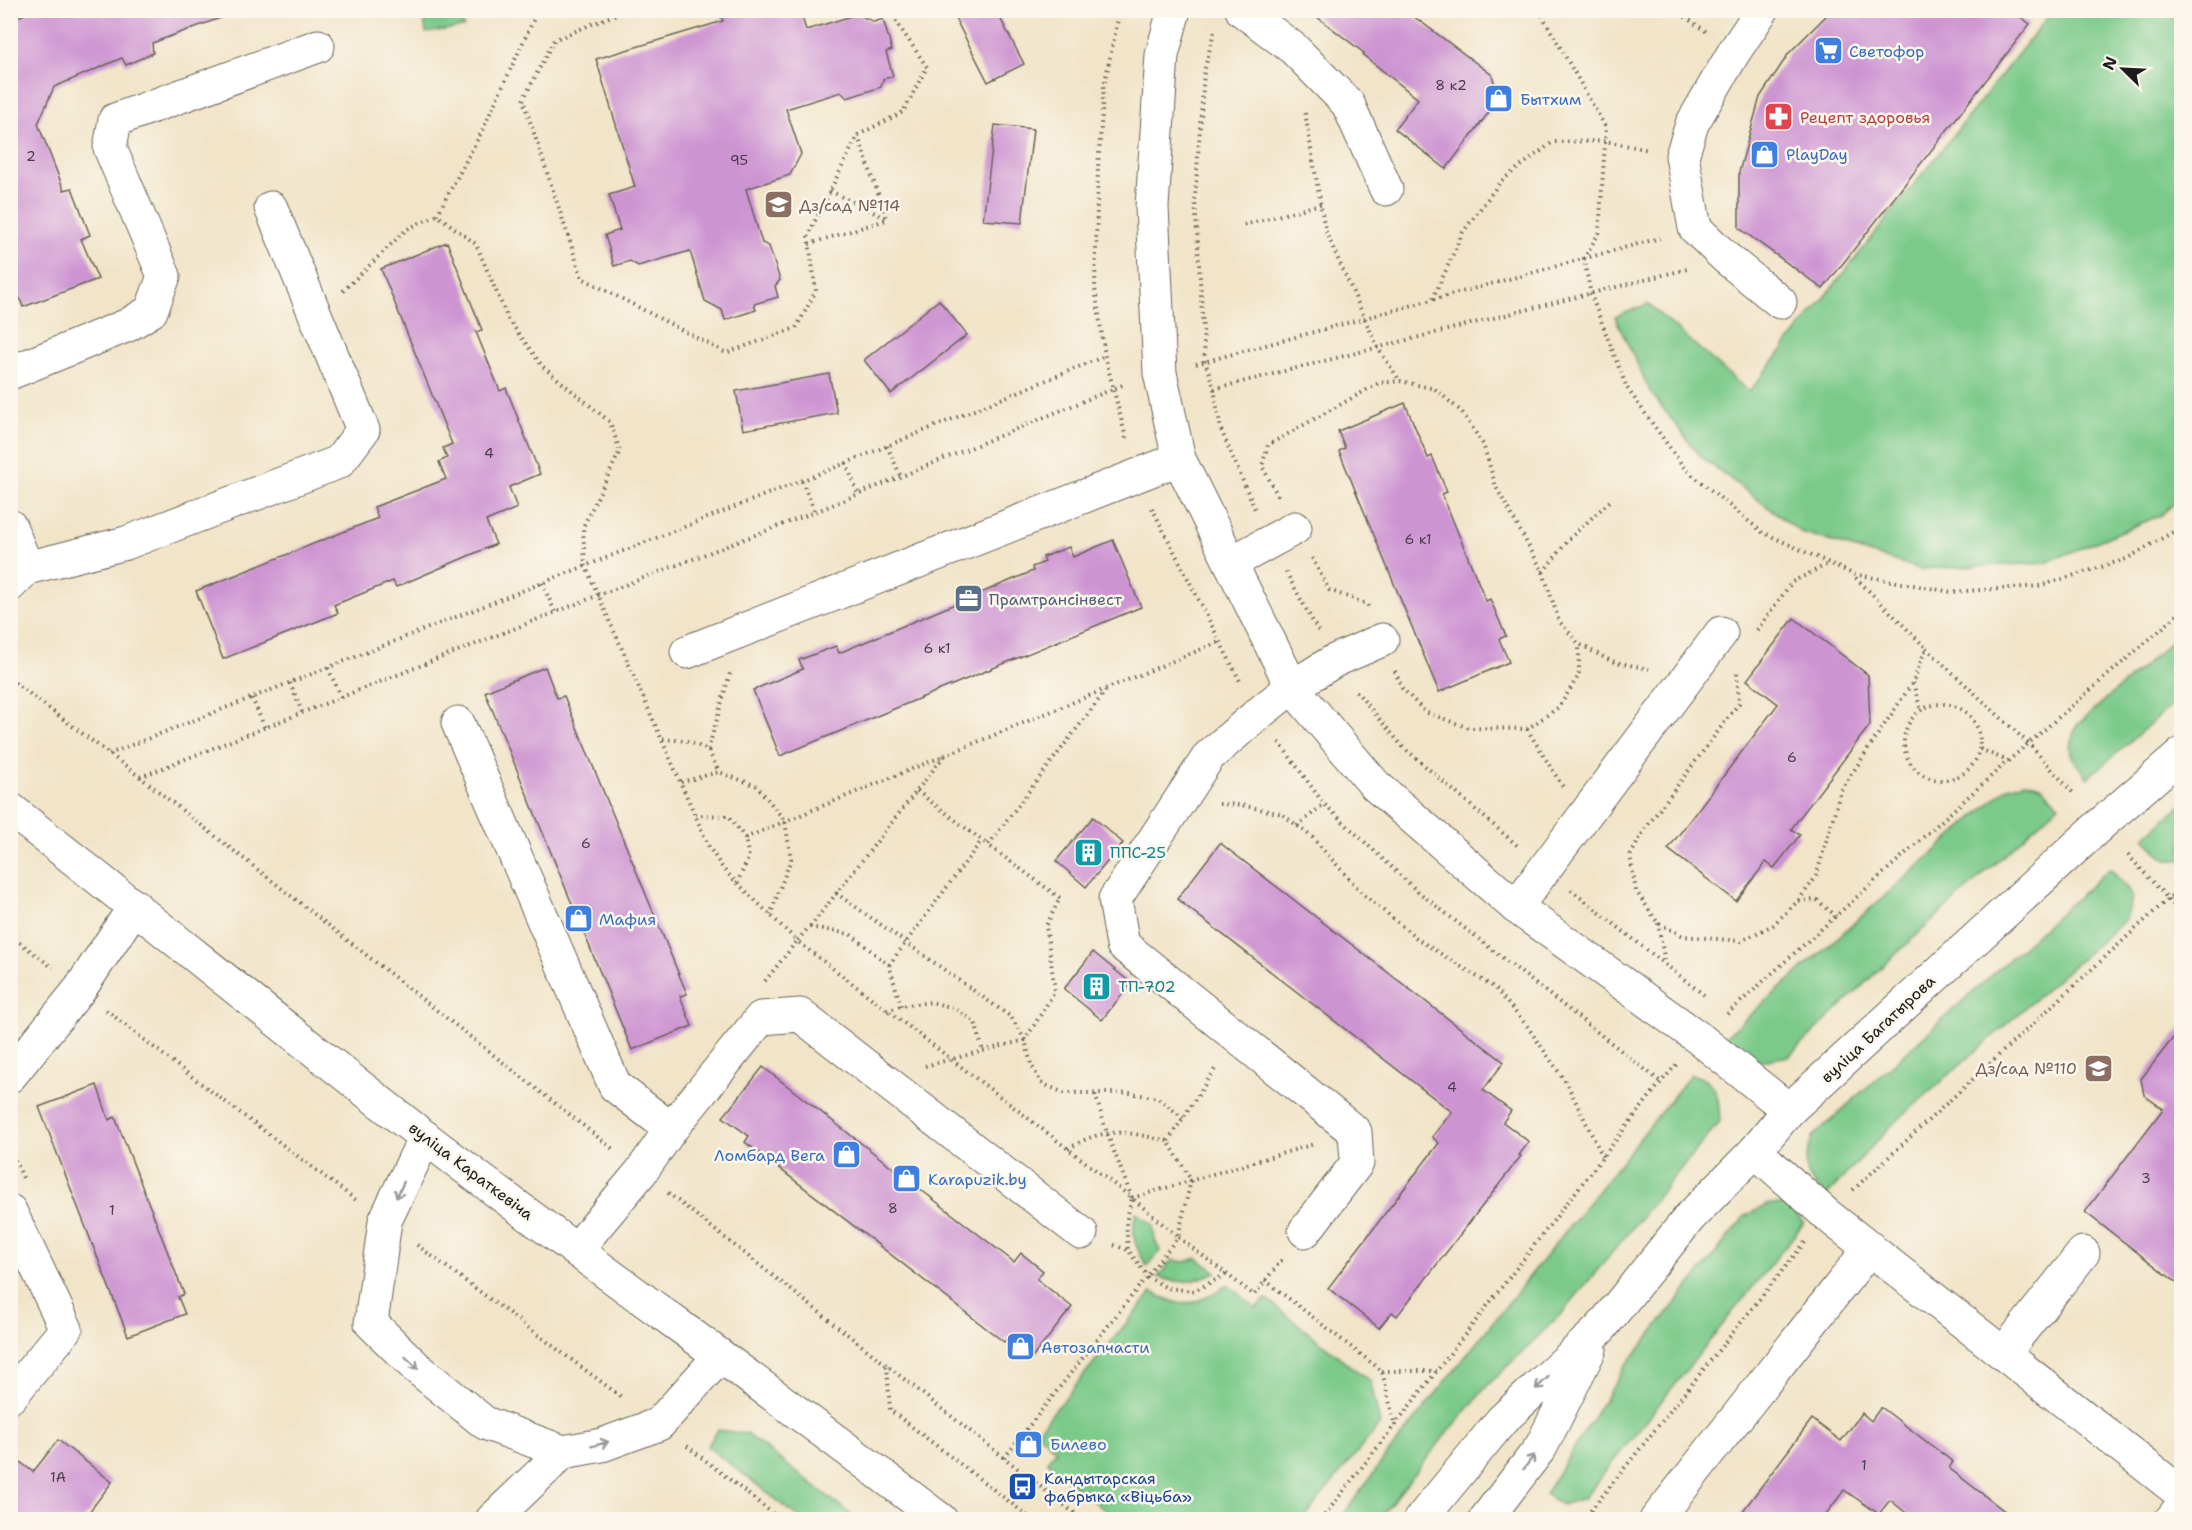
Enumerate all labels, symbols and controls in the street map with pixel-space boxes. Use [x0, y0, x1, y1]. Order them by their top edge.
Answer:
supermarket icon: Светофор [1812, 35, 1844, 67]
north arrow [2093, 39, 2153, 99]
place label: Светофор [1849, 41, 1924, 62]
text: N [2098, 53, 2122, 73]
house number: 8 к2 [1435, 76, 1467, 94]
shop icon: Бытхим [1483, 83, 1515, 115]
place label: Бытхим [1520, 89, 1581, 110]
pharmacy icon: Рецепт здоровья [1763, 101, 1795, 133]
place label: Рецепт здоровья [1800, 107, 1930, 128]
shop icon: PlayDay [1749, 138, 1781, 170]
place label: PlayDay [1786, 144, 1848, 165]
house number: 2 [26, 147, 36, 165]
house number: 95 [730, 151, 748, 169]
school or university icon: Дз/сад №114 [762, 189, 794, 221]
place label: Дз/сад №114 [799, 195, 900, 216]
house number: 4 [484, 444, 494, 462]
house number: 6 к1 [1404, 530, 1432, 548]
office icon: Прамтрансінвест [952, 583, 984, 615]
place label: Прамтрансінвест [989, 589, 1123, 610]
house number: 6 к1 [923, 639, 951, 657]
house number: 6 [1787, 748, 1797, 766]
house number: 6 [581, 834, 591, 852]
building icon: ППС-25 [1073, 836, 1105, 868]
place label: ППС-25 [1110, 842, 1166, 863]
shop icon: Мафия [562, 903, 594, 935]
place label: Мафия [599, 909, 656, 930]
building icon: ТП-702 [1081, 970, 1113, 1002]
street label: вуліца Багатырова [1816, 971, 1940, 1087]
place label: ТП-702 [1118, 976, 1176, 997]
school or university icon: Дз/сад №110 [2082, 1052, 2114, 1084]
place label: Дз/сад №110 [1975, 1058, 2077, 1079]
house number: 4 [1447, 1078, 1457, 1096]
street label: вуліца Караткевіча [404, 1117, 538, 1225]
shop icon: Ломбард Вега [830, 1139, 862, 1171]
place label: Ломбард Вега [714, 1145, 825, 1166]
shop icon: Кarapuzik.by [891, 1163, 923, 1195]
place label: Кarapuzik.by [928, 1169, 1027, 1190]
house number: 3 [2141, 1169, 2151, 1187]
one-way arrow [394, 1180, 405, 1198]
house number: 8 [888, 1199, 898, 1217]
house number: 1 [109, 1201, 115, 1219]
shop icon: Автозапчасти [1004, 1331, 1036, 1363]
place label: Автозапчасти [1041, 1337, 1150, 1358]
one-way arrow [404, 1356, 419, 1370]
one-way arrow [1535, 1376, 1550, 1390]
shop icon: Билево [1013, 1428, 1045, 1460]
place label: Билево [1050, 1434, 1107, 1455]
one-way arrow [590, 1438, 609, 1450]
one-way arrow [1523, 1454, 1536, 1470]
house number: 1 [1861, 1456, 1867, 1474]
house number: 1А [50, 1468, 66, 1486]
place label: Кандытарская фабрыка «Віцьба» [1044, 1468, 1192, 1507]
bus stop icon: Кандытарская фабрыка «Віцьба» [1007, 1471, 1039, 1503]

